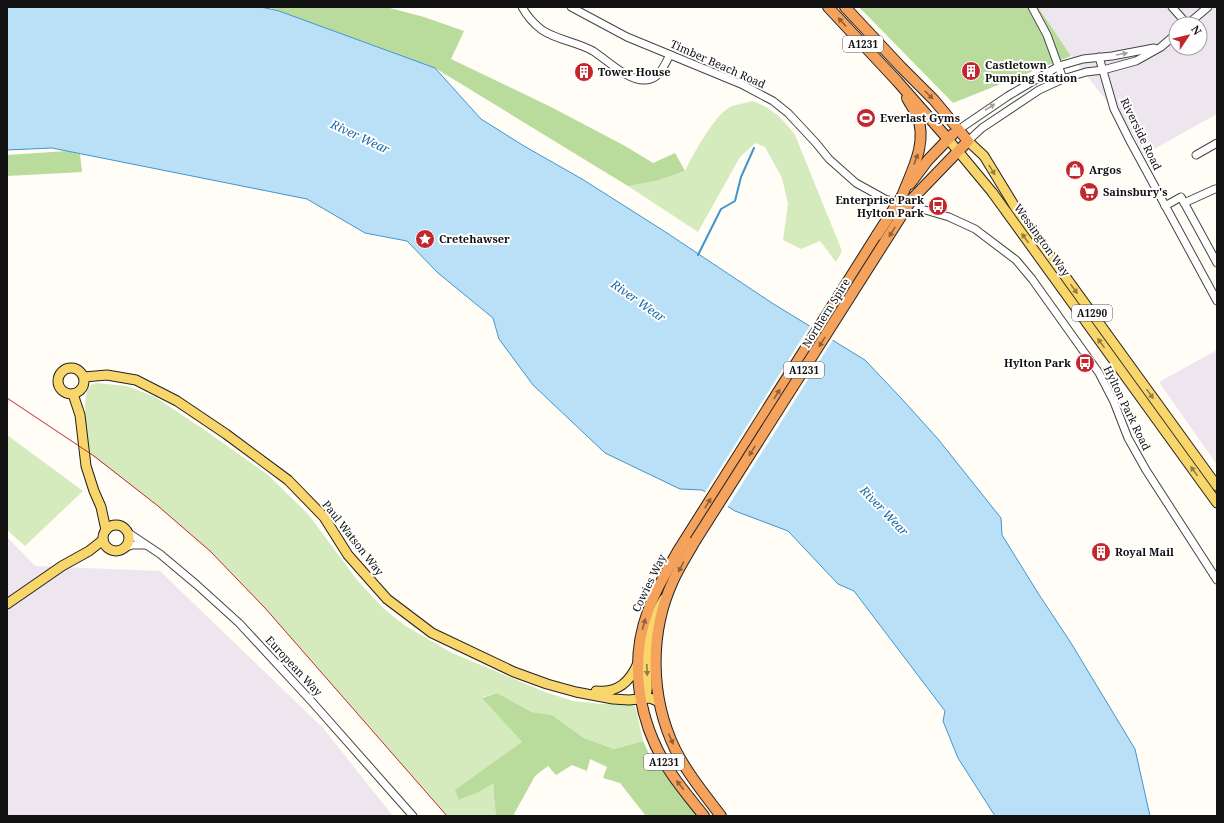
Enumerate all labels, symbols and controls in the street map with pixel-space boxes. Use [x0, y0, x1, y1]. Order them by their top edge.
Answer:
north arrow [1168, 16, 1208, 56]
one-way arrow [837, 17, 847, 27]
text: N [1188, 22, 1205, 38]
street label: Timber Beach Road [668, 36, 768, 91]
road number: A1231 [843, 36, 883, 52]
one-way arrow [1116, 51, 1128, 57]
place label: Castletown Pumping Station [985, 57, 1078, 85]
building icon: Castletown Pumping Station [960, 60, 982, 82]
building icon: Tower House [573, 61, 595, 83]
place label: Tower House [598, 64, 671, 79]
one-way arrow [924, 90, 934, 100]
street label: Riverside Road [1117, 95, 1166, 173]
one-way arrow [985, 103, 995, 111]
sports icon: Everlast Gyms [855, 107, 877, 129]
place label: Everlast Gyms [880, 110, 960, 125]
water label: River Wear [327, 115, 393, 158]
one-way arrow [913, 154, 919, 165]
shop icon: Argos [1064, 159, 1086, 181]
place label: Argos [1089, 162, 1121, 177]
one-way arrow [989, 164, 996, 176]
supermarket icon: Sainsbury's [1078, 181, 1100, 203]
place label: Sainsbury's [1103, 184, 1168, 199]
place label: Enterprise Park Hylton Park [835, 192, 924, 220]
bus stop icon: Enterprise Park Hylton Park [927, 195, 949, 217]
street label: Wessington Way [1011, 200, 1074, 280]
one-way arrow [888, 226, 895, 238]
place icon: Cretehawser [414, 228, 436, 250]
place label: Cretehawser [439, 231, 510, 246]
one-way arrow [1021, 233, 1029, 243]
water label: River Wear [607, 275, 669, 326]
street label: Northern Spire [798, 275, 853, 350]
one-way arrow [1070, 283, 1078, 294]
road number: A1290 [1072, 305, 1112, 321]
one-way arrow [818, 337, 826, 347]
one-way arrow [1097, 338, 1105, 348]
bus stop icon: Hylton Park [1074, 352, 1096, 374]
place label: Hylton Park [1004, 355, 1071, 370]
road number: A1231 [784, 362, 824, 378]
street label: Hylton Park Road [1100, 363, 1155, 453]
one-way arrow [774, 388, 781, 399]
one-way arrow [1146, 389, 1154, 399]
one-way arrow [749, 446, 756, 457]
one-way arrow [1190, 466, 1198, 476]
water label: River Wear [856, 481, 913, 539]
street label: Paul Watson Way [319, 497, 388, 579]
one-way arrow [704, 498, 712, 509]
building icon: Royal Mail [1090, 541, 1112, 563]
place label: Royal Mail [1115, 544, 1174, 559]
street label: Cowies Way [628, 551, 669, 614]
one-way arrow [677, 561, 684, 573]
one-way arrow [641, 617, 647, 629]
street label: European Way [263, 632, 327, 700]
one-way arrow [644, 664, 650, 677]
one-way arrow [668, 733, 674, 745]
road number: A1231 [644, 754, 684, 770]
one-way arrow [676, 780, 684, 791]

